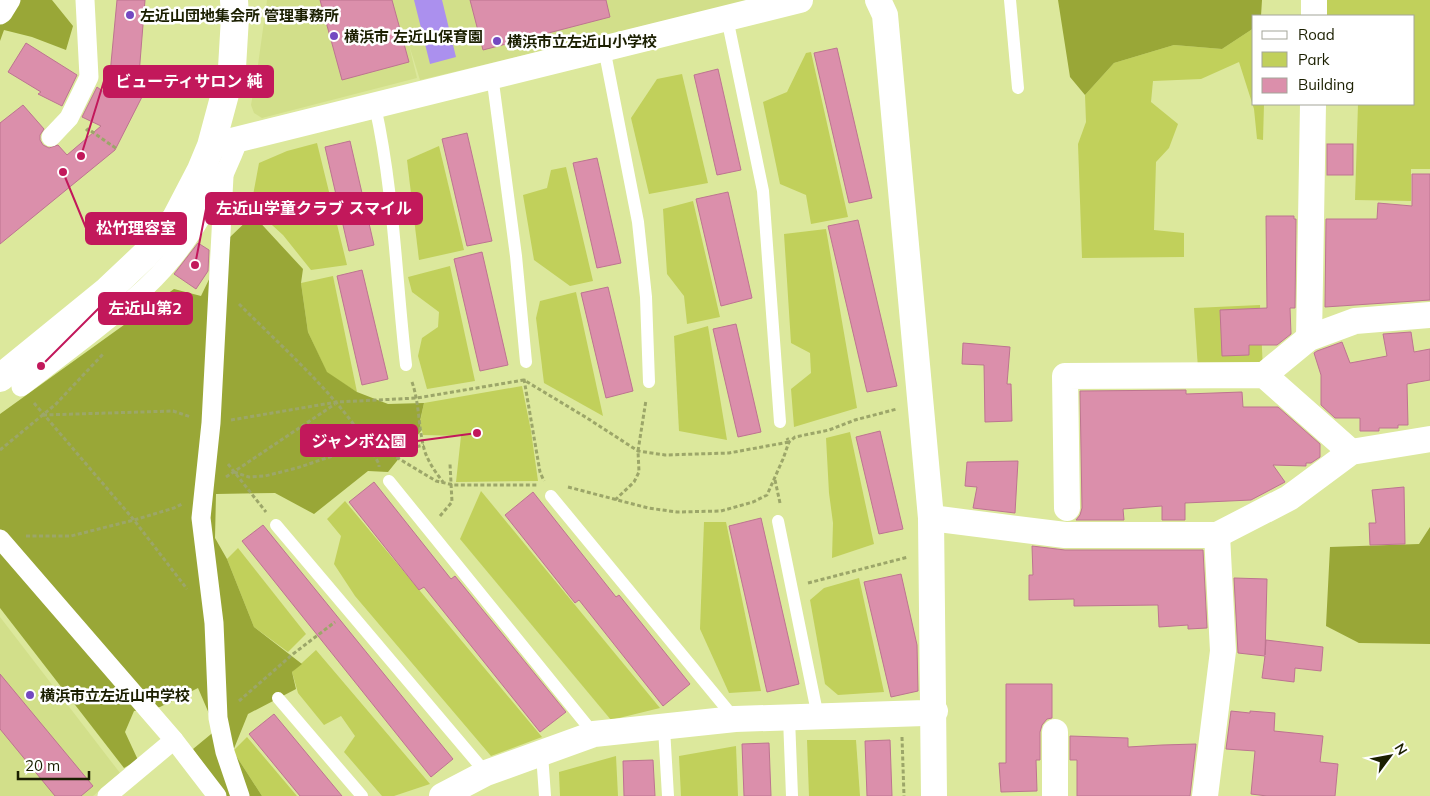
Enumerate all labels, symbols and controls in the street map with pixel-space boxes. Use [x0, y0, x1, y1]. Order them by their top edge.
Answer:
place label: 左近山団地集会所 管理事務所 [140, 6, 339, 25]
marker: 左近山団地集会所 管理事務所 [124, 9, 136, 21]
legend [1252, 15, 1415, 105]
text: Road [1298, 25, 1335, 44]
place label: 横浜市 左近山保育園 [344, 27, 483, 46]
marker: 横浜市 左近山保育園 [328, 30, 340, 42]
place label: 横浜市立左近山小学校 [507, 32, 657, 51]
marker: 横浜市立左近山小学校 [491, 35, 503, 47]
text: Park [1298, 50, 1330, 69]
callout: ビューティサロン 純 [104, 66, 273, 97]
text: ビューティサロン 純 [115, 71, 263, 91]
text: Building [1298, 75, 1354, 94]
callout: 左近山学童クラブ スマイル [206, 193, 422, 224]
text: 左近山学童クラブ スマイル [216, 198, 412, 218]
callout: 松竹理容室 [86, 213, 186, 244]
text: 松竹理容室 [96, 218, 176, 238]
callout: 左近山第2 [99, 293, 192, 324]
text: 左近山第2 [108, 298, 182, 318]
callout: ジャンボ公園 [301, 425, 417, 456]
text: ジャンボ公園 [311, 431, 407, 451]
place label: 横浜市立左近山中学校 [40, 686, 190, 705]
marker: 横浜市立左近山中学校 [24, 689, 36, 701]
north arrow [1365, 731, 1415, 781]
text: N [1391, 740, 1411, 758]
scale bar [18, 748, 89, 780]
text: 20 m [25, 756, 60, 775]

